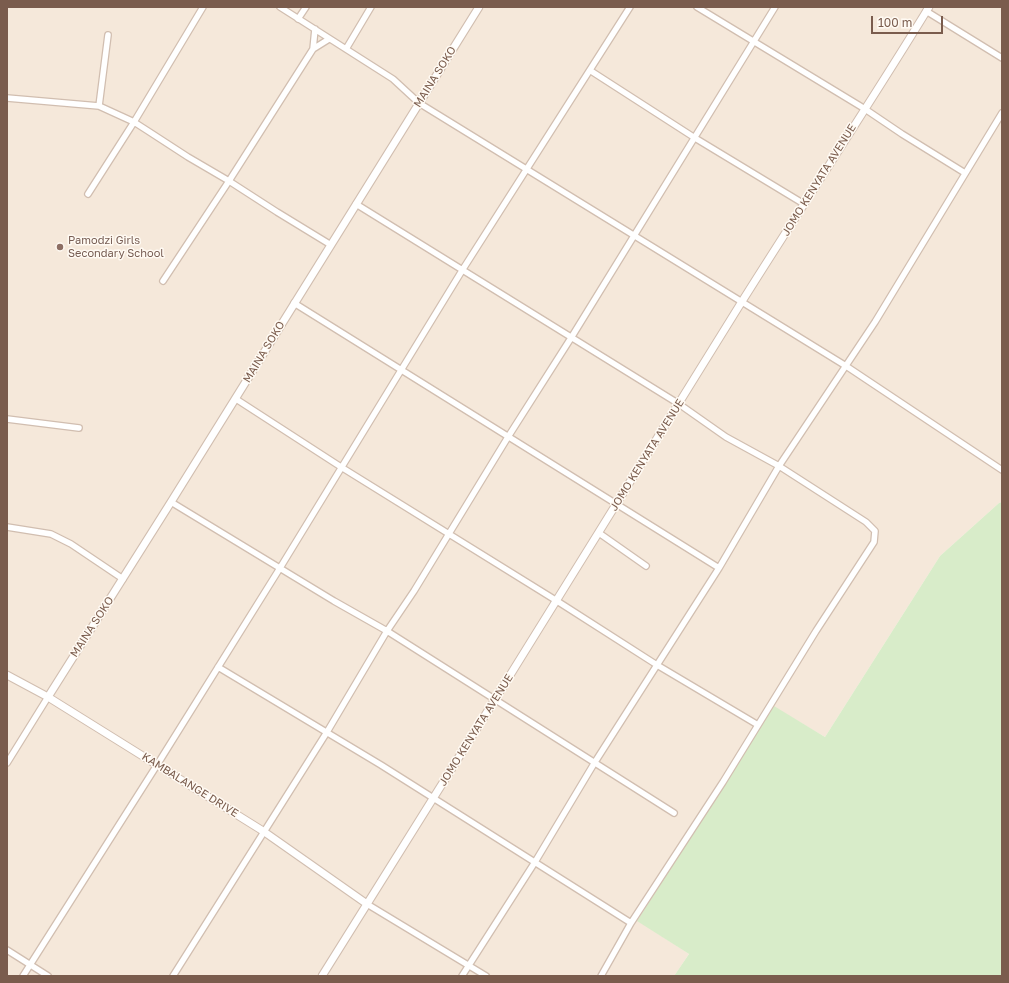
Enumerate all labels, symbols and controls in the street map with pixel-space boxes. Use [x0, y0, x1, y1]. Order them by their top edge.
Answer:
scale bar [873, 8, 945, 34]
text: 100 m [878, 15, 912, 30]
street label: MAINA SOKO [411, 44, 459, 110]
street label: JOMO KENYATA AVENUE [779, 122, 859, 238]
place label: Pamodzi Girls Secondary School [68, 234, 164, 260]
marker: Pamodzi Girls Secondary School [55, 242, 65, 252]
street label: MAINA SOKO [240, 319, 288, 385]
street label: JOMO KENYATA AVENUE [607, 397, 687, 513]
street label: MAINA SOKO [68, 594, 116, 660]
street label: JOMO KENYATA AVENUE [436, 672, 516, 788]
street label: KAMBALANGE DRIVE [139, 750, 241, 820]

